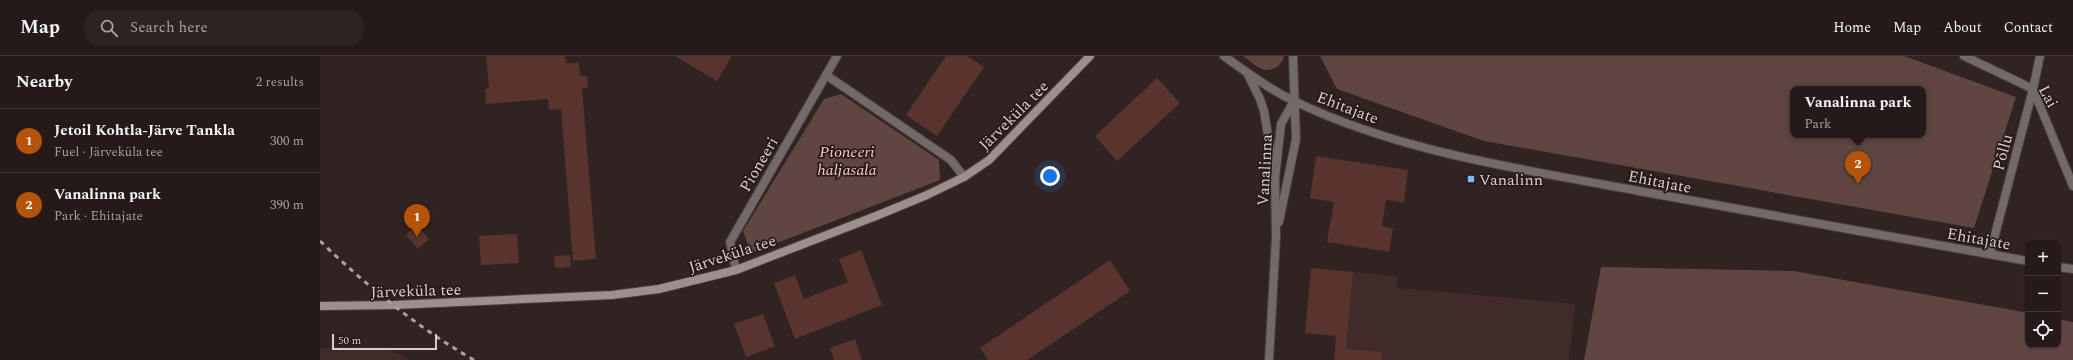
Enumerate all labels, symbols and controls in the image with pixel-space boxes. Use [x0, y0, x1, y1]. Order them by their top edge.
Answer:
search box [84, 10, 364, 46]
text: Map [20, 13, 60, 42]
text: Search here [130, 16, 208, 39]
icon: search [98, 17, 120, 39]
text: Home [1833, 17, 1871, 38]
text: Map [1893, 17, 1921, 38]
text: About [1943, 17, 1982, 38]
text: Contact [2004, 17, 2053, 38]
text: Nearby [16, 69, 72, 95]
text: 2 results [256, 72, 304, 92]
street label: Järveküla tee [973, 75, 1054, 156]
street label: Lai [2032, 81, 2064, 112]
street label: Ehitajate [1313, 85, 1382, 131]
popup [1790, 86, 1926, 138]
text: Vanalinna park [1805, 91, 1911, 114]
text: Park [1805, 114, 1831, 134]
text: Jetoil Kohtla-Järve Tankla [54, 119, 235, 142]
text: 1 [25, 131, 33, 151]
text: 300 m [270, 131, 304, 151]
street label: Põllu [1987, 131, 2019, 173]
street label: Pioneeri [733, 133, 784, 196]
street label: Vanalinna [1251, 133, 1279, 207]
park label: Pioneeri haljasala [817, 140, 877, 182]
text: Fuel · Järveküla tee [54, 142, 163, 162]
pin: 2 [1845, 151, 1871, 184]
street label: Ehitajate [1626, 164, 1694, 200]
your location [1040, 166, 1060, 186]
place label: Vanalinn [1479, 168, 1543, 192]
marker: Vanalinn [1466, 174, 1476, 184]
text: Vanalinna park [54, 183, 161, 206]
text: 2 [25, 195, 33, 215]
text: 390 m [270, 195, 304, 215]
pin: 1 [404, 204, 430, 237]
text: Park · Ehitajate [54, 206, 143, 226]
street label: Ehitajate [1945, 222, 2013, 256]
street label: Järveküla tee [685, 229, 779, 279]
map controls [2025, 240, 2061, 348]
button: + [2025, 240, 2061, 276]
button: − [2025, 276, 2061, 312]
street label: Järveküla tee [370, 277, 462, 305]
button: locate [2025, 312, 2061, 348]
scale bar [332, 332, 437, 351]
text: 50 m [338, 332, 361, 349]

